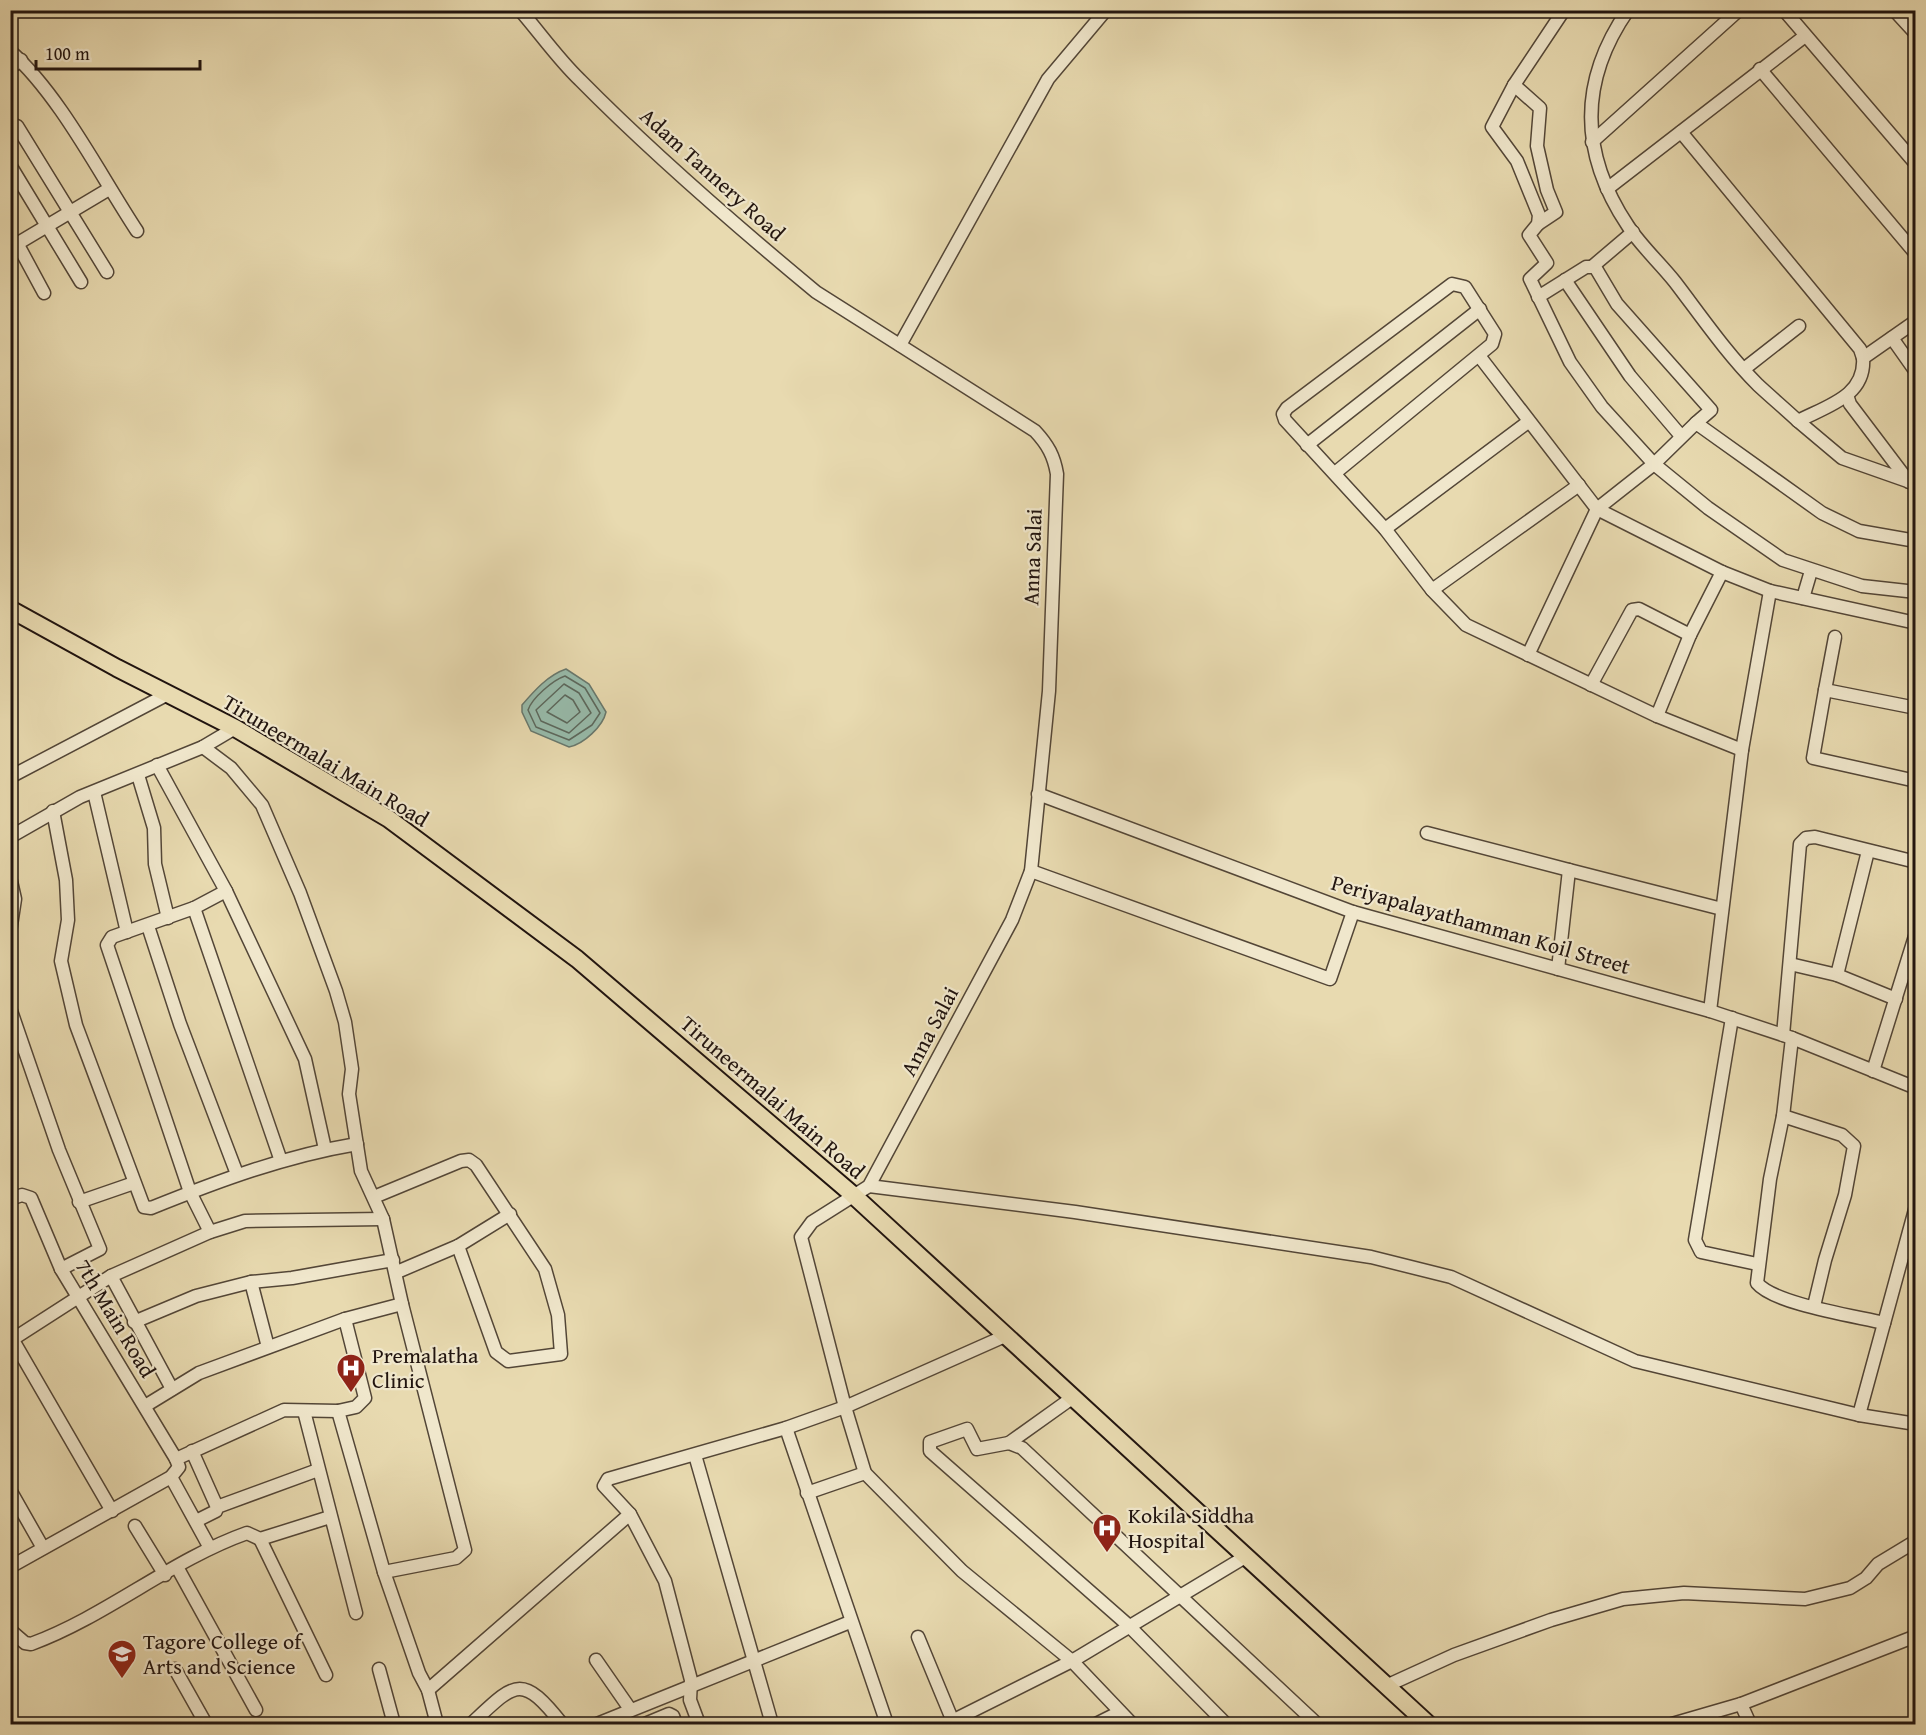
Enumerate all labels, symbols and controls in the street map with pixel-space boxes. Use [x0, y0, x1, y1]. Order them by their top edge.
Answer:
scale bar [36, 33, 200, 71]
text: 100 m [45, 40, 90, 67]
street label: Adam Tannery Road [633, 100, 793, 248]
street label: Anna Salai [1014, 508, 1050, 606]
street label: Tiruneermalai Main Road [217, 686, 435, 834]
street label: Periyapalayathamman Koil Street [1328, 866, 1634, 982]
street label: Anna Salai [892, 981, 966, 1081]
street label: Tiruneermalai Main Road [674, 1008, 872, 1186]
street label: 7th Main Road [68, 1253, 164, 1384]
place label: Premalatha Clinic [372, 1339, 479, 1396]
hospital icon: Premalatha Clinic [335, 1352, 367, 1394]
place label: Kokila Siddha Hospital [1128, 1499, 1255, 1556]
hospital icon: Kokila Siddha Hospital [1091, 1512, 1123, 1554]
place label: Tagore College of Arts and Science [143, 1625, 304, 1682]
school or university icon: Tagore College of Arts and Science [106, 1638, 138, 1680]

